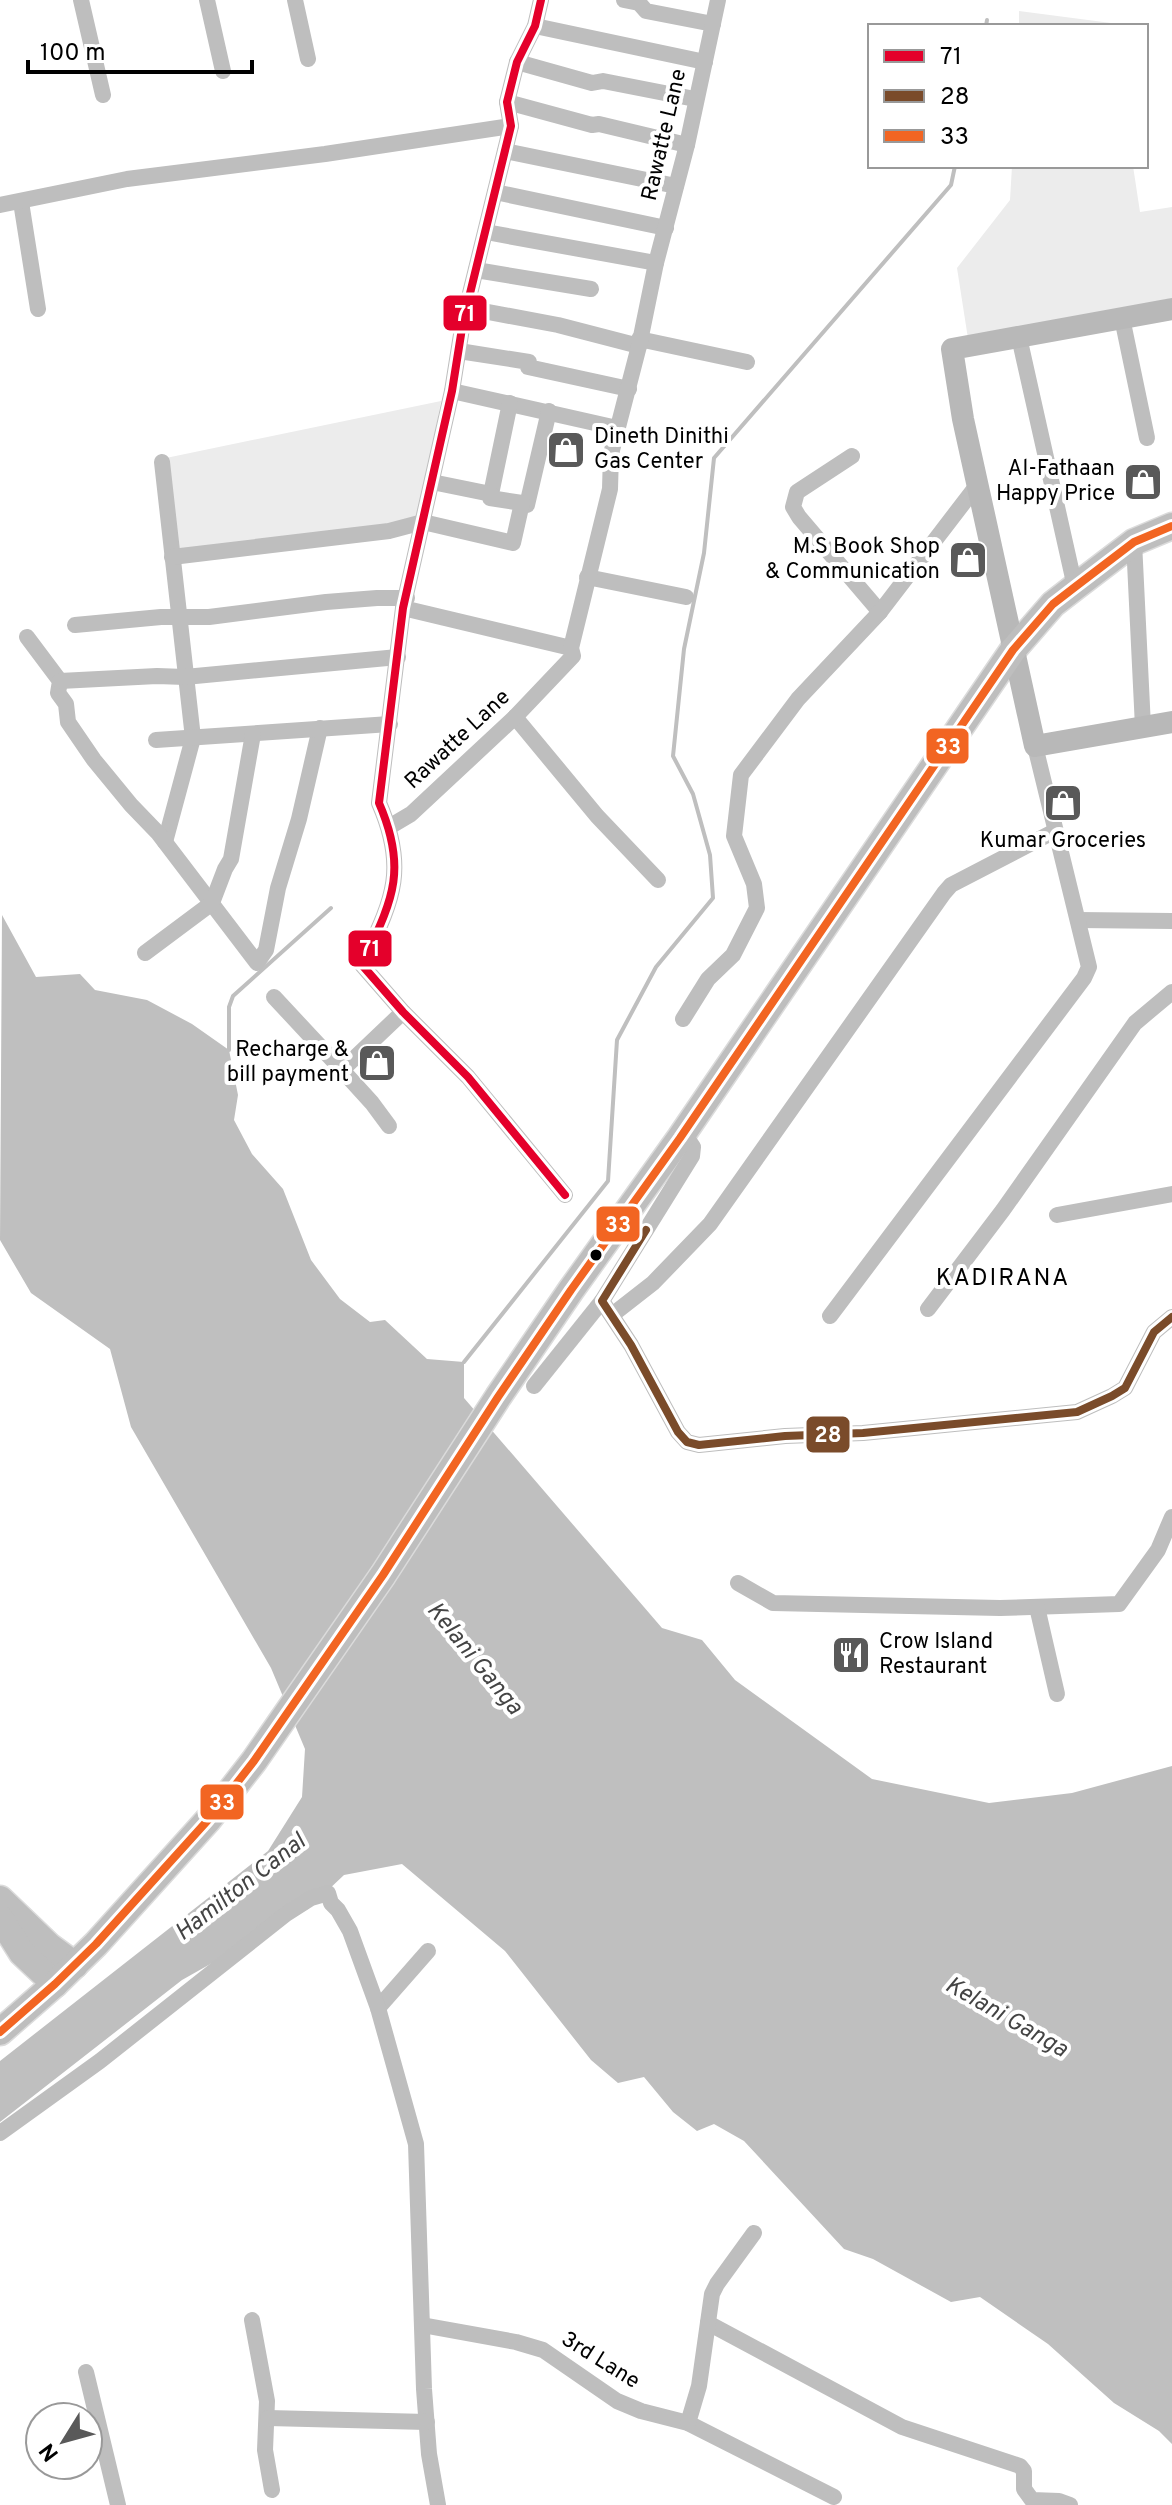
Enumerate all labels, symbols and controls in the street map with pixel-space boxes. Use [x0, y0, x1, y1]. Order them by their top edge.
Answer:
scale bar [28, 24, 252, 74]
legend [868, 24, 1148, 168]
text: 100 m [40, 39, 106, 69]
text: 71 [940, 43, 962, 73]
street label: Rawatte Lane [637, 67, 693, 203]
text: 28 [940, 83, 969, 113]
text: 33 [940, 123, 969, 153]
line badge: 71 [442, 294, 488, 332]
text: 71 [455, 302, 476, 329]
place label: Dineth Dinithi Gas Center [594, 424, 729, 476]
shop icon: Dineth Dinithi Gas Center [545, 429, 587, 471]
place label: Al-Fathaan Happy Price [996, 456, 1115, 508]
shop icon: Al-Fathaan Happy Price [1122, 461, 1164, 503]
place label: M.S Book Shop & Communication [765, 534, 940, 586]
shop icon: M.S Book Shop & Communication [947, 539, 989, 581]
street label: Rawatte Lane [400, 684, 516, 796]
line badge: 33 [925, 727, 970, 765]
text: 33 [935, 735, 961, 762]
shop icon: Kumar Groceries [1042, 782, 1084, 824]
place label: Kumar Groceries [980, 828, 1146, 855]
line badge: 71 [347, 929, 393, 968]
text: 71 [360, 937, 381, 964]
place label: Recharge & bill payment [227, 1037, 349, 1089]
shop icon: Recharge & bill payment [356, 1042, 398, 1084]
line badge: 33 [595, 1205, 641, 1243]
text: 33 [605, 1213, 631, 1240]
unlabelled marker [588, 1247, 604, 1263]
district label: KADIRANA [936, 1264, 1070, 1294]
line badge: 28 [805, 1415, 851, 1454]
text: 28 [814, 1423, 842, 1450]
water label: Kelani Ganga [419, 1596, 529, 1722]
place label: Crow Island Restaurant [879, 1629, 993, 1681]
restaurant icon: Crow Island Restaurant [830, 1634, 872, 1676]
line badge: 33 [199, 1783, 245, 1821]
text: 33 [209, 1791, 235, 1818]
water label: Hamilton Canal [170, 1827, 314, 1948]
water label: Kelani Ganga [939, 1971, 1073, 2065]
street label: 3rd Lane [556, 2326, 644, 2396]
north arrow [24, 2401, 104, 2481]
text: N [34, 2437, 66, 2466]

